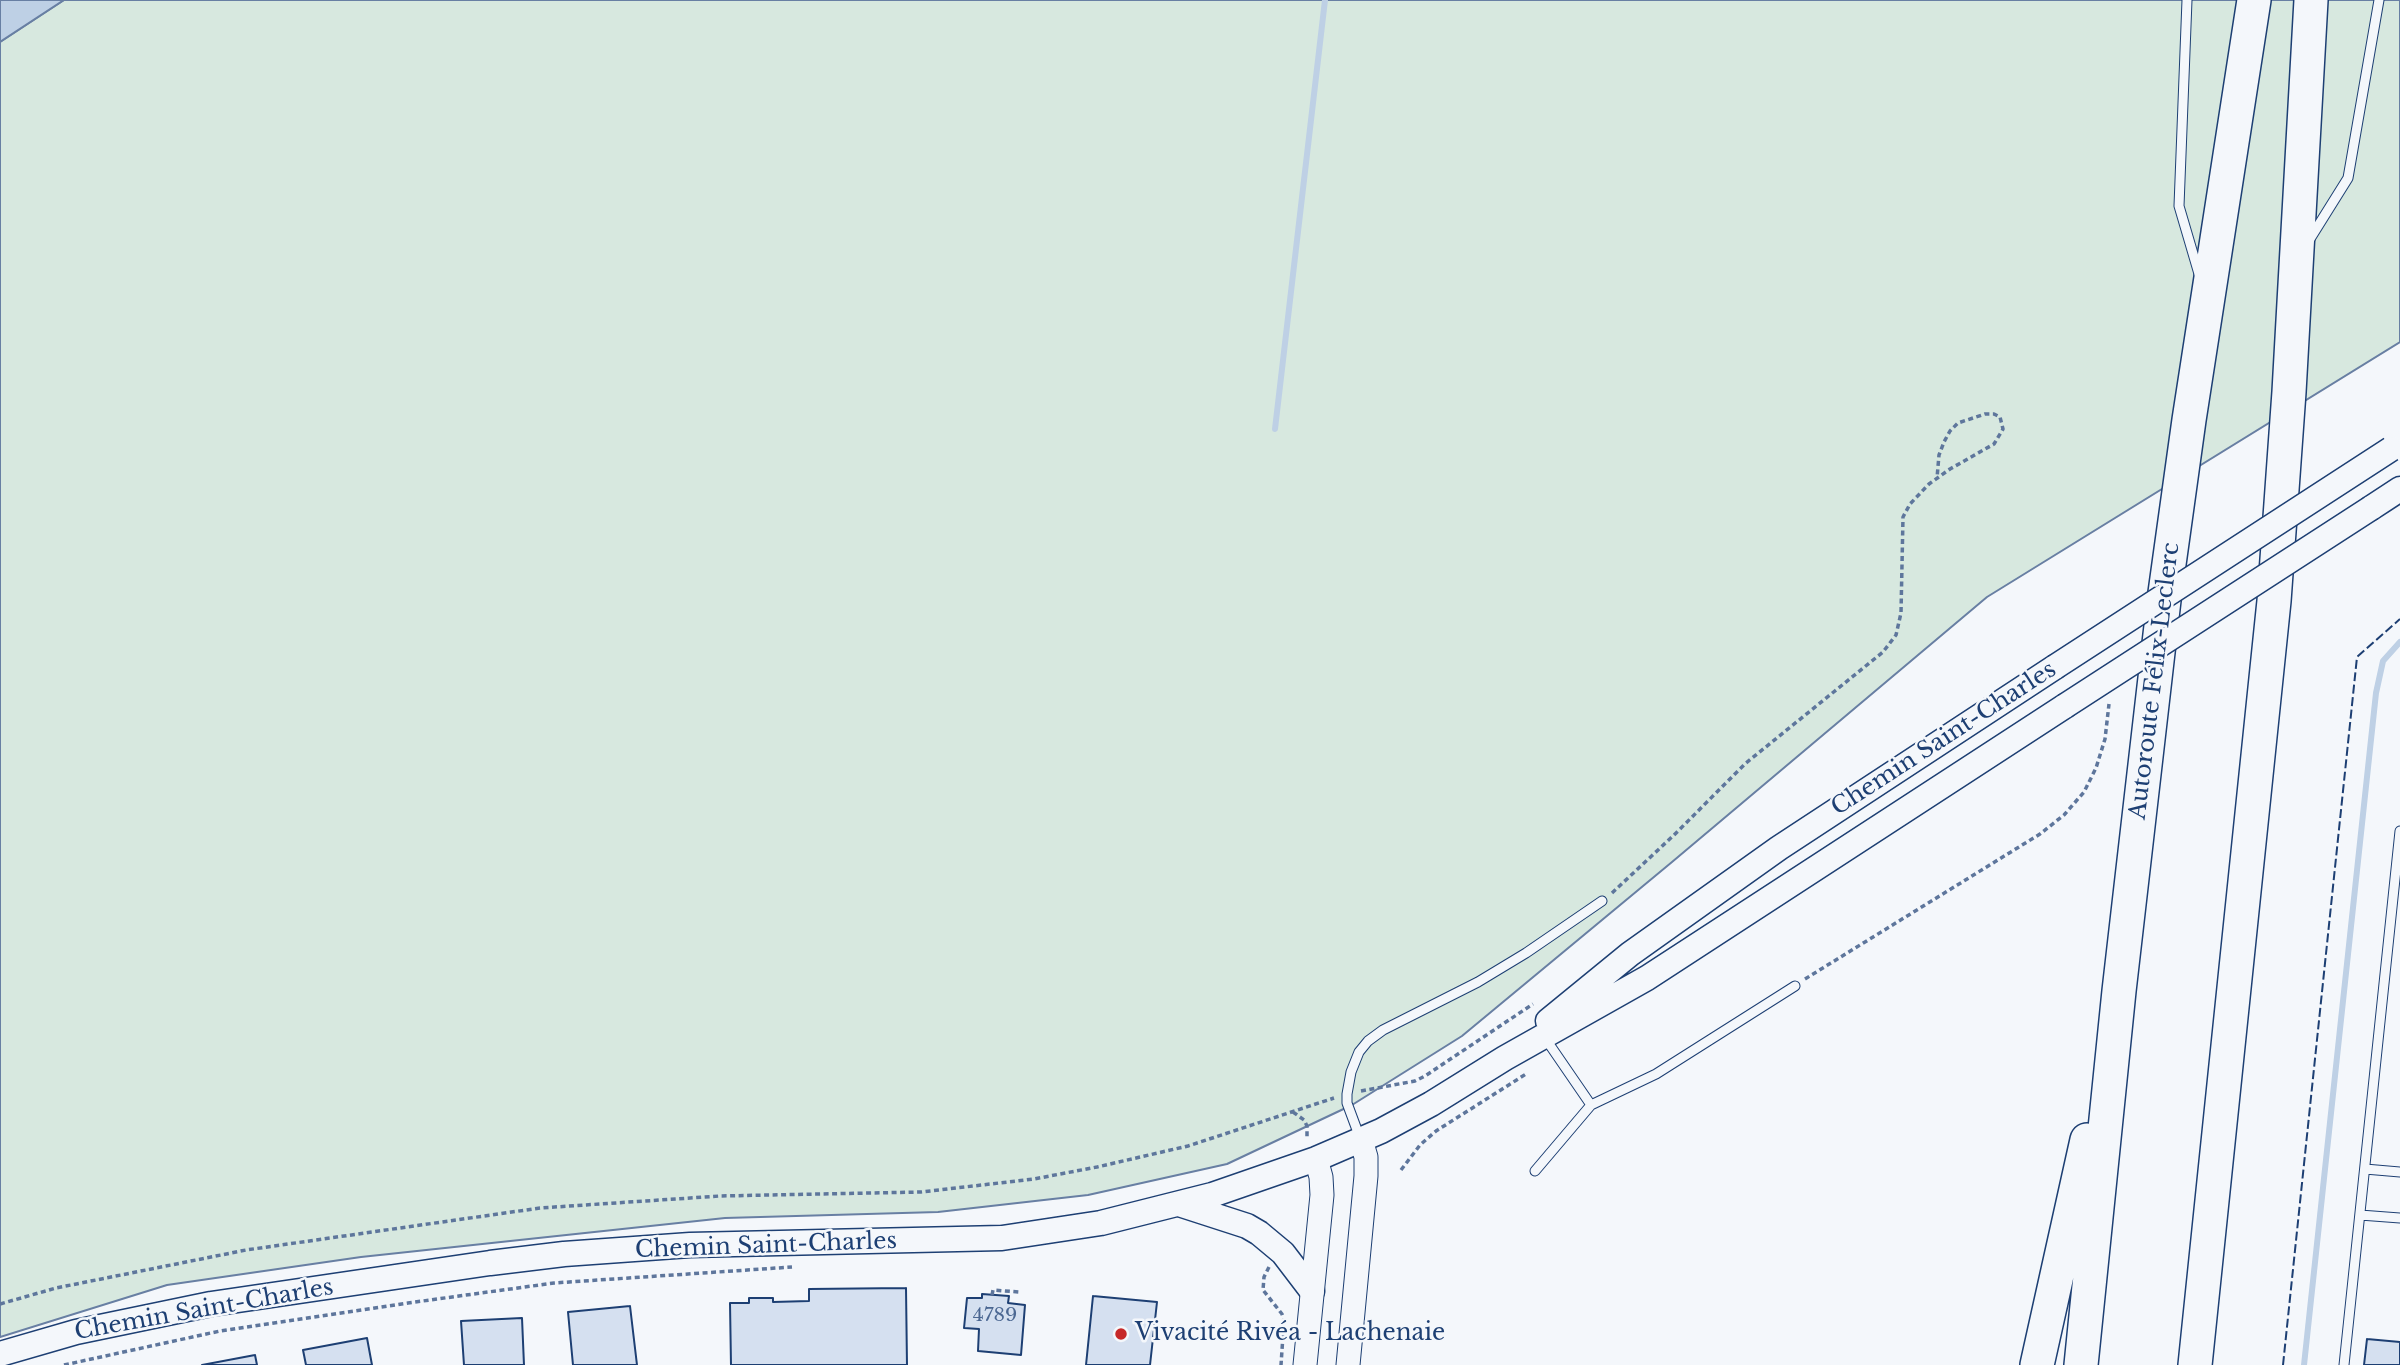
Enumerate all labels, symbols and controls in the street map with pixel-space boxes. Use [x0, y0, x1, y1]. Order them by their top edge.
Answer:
street label: Autoroute Félix-Leclerc [2124, 541, 2186, 821]
street label: Chemin Saint-Charles [1827, 656, 2061, 822]
street label: Chemin Saint-Charles [635, 1228, 897, 1264]
street label: Chemin Saint-Charles [73, 1274, 335, 1346]
house number: 4789 [973, 1305, 1017, 1327]
place label: Vivacité Rivéa - Lachenaie [1135, 1320, 1445, 1348]
marker: Vivacité Rivéa - Lachenaie [1113, 1326, 1129, 1342]

